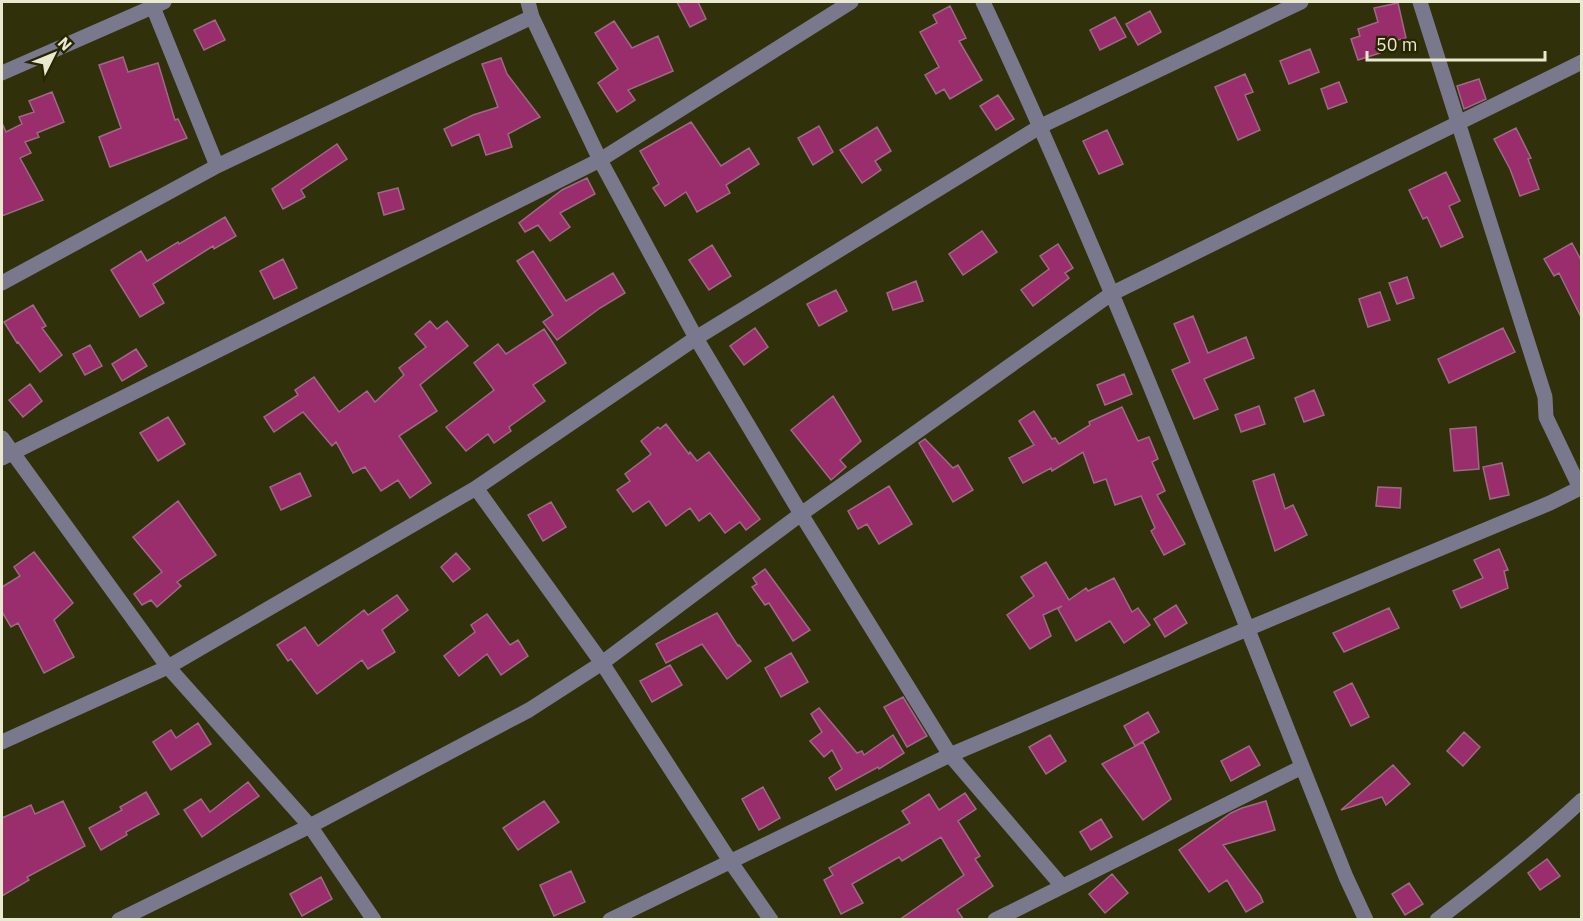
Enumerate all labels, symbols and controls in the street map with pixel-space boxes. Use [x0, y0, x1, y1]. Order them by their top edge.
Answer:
north arrow [24, 24, 84, 84]
scale bar [1367, 24, 1546, 62]
text: N [54, 33, 76, 55]
text: 50 m [1376, 33, 1418, 56]

